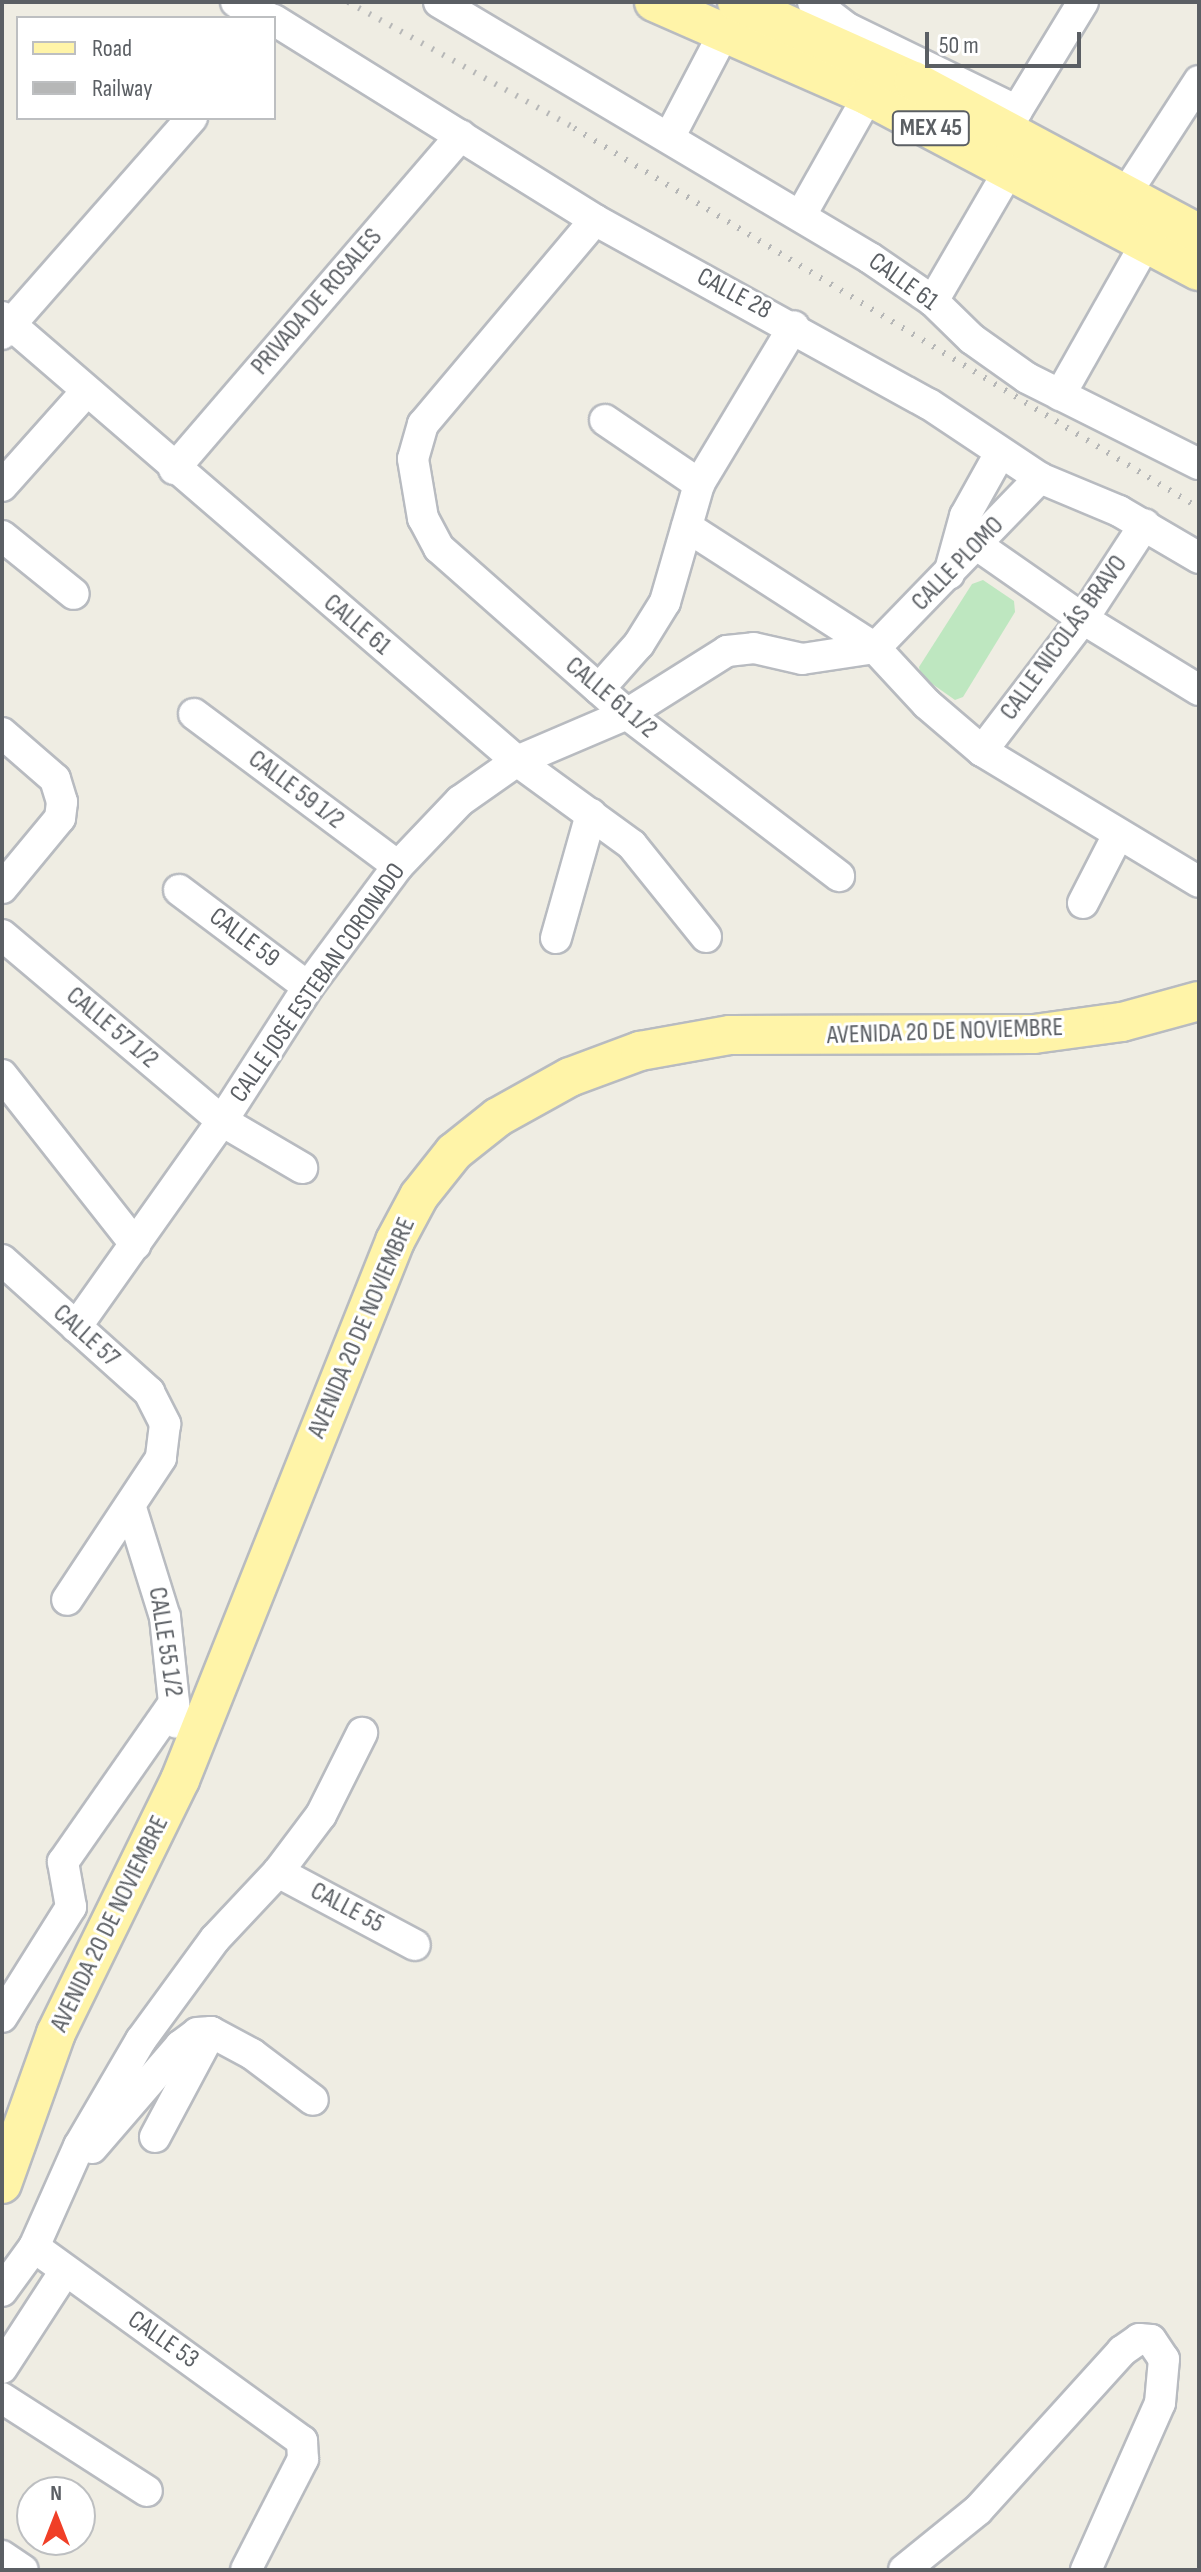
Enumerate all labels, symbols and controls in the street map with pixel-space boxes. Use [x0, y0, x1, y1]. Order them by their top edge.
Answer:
legend [16, 16, 276, 120]
scale bar [929, 16, 1085, 66]
text: 50 m [939, 31, 979, 60]
text: Road [92, 34, 132, 63]
text: Railway [92, 74, 152, 103]
road number: MEX 45 [891, 108, 971, 148]
street label: PRIVADA DE ROSALES [245, 222, 389, 382]
street label: CALLE 61 [862, 246, 944, 318]
street label: CALLE 28 [691, 261, 777, 327]
street label: CALLE PLOMO [905, 510, 1011, 618]
street label: CALLE NICOLÁS BRAVO [994, 550, 1134, 726]
street label: CALLE 61 [317, 588, 397, 662]
street label: CALLE 61 1/2 [559, 651, 663, 745]
street label: CALLE 59 1/2 [242, 744, 350, 836]
street label: CALLE JOSÉ ESTEBAN CORONADO [224, 857, 412, 1109]
street label: CALLE 59 [203, 902, 285, 974]
street label: CALLE 57 1/2 [60, 981, 164, 1075]
street label: AVENIDA 20 DE NOVIEMBRE [826, 1012, 1064, 1052]
street label: AVENIDA 20 DE NOVIEMBRE [301, 1213, 423, 1443]
street label: CALLE 57 [46, 1298, 126, 1374]
street label: CALLE 55 1/2 [141, 1585, 189, 1699]
street label: AVENIDA 20 DE NOVIEMBRE [44, 1811, 176, 2037]
street label: CALLE 55 [305, 1876, 389, 1940]
street label: CALLE 53 [122, 2305, 204, 2375]
north arrow [16, 2476, 96, 2556]
text: N [50, 2480, 62, 2507]

